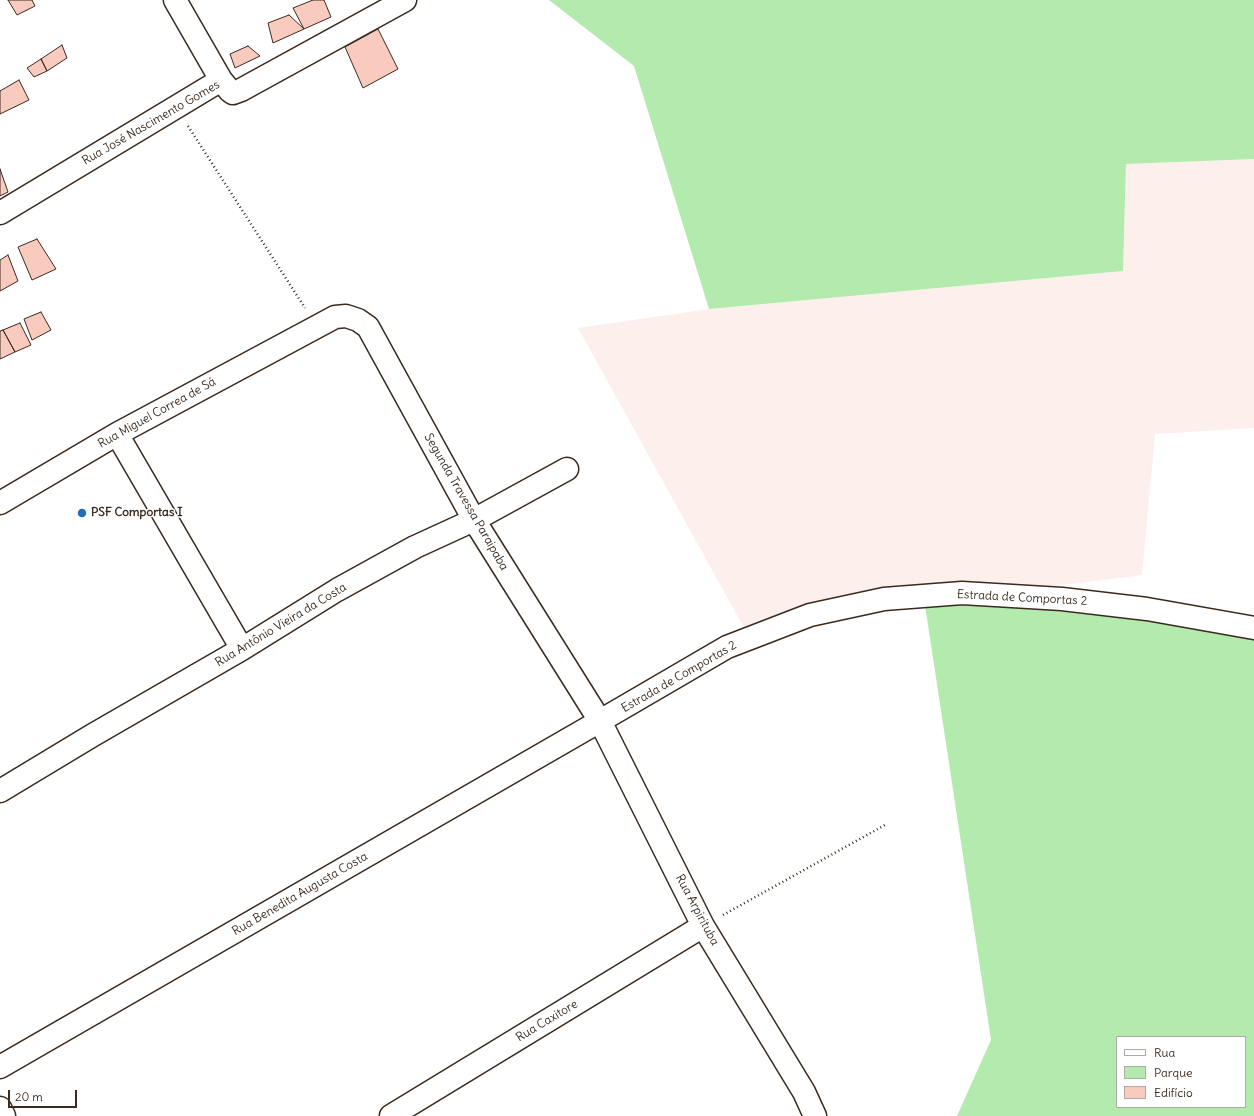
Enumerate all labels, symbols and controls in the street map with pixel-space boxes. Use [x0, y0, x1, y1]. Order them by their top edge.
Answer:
street label: Rua José Nascimento Gomes [80, 78, 222, 168]
street label: Rua Miguel Correa de Sá [96, 375, 218, 451]
street label: Segunda Travessa Paraipaba [421, 431, 511, 573]
place label: PSF Comportas I [91, 506, 182, 520]
marker: PSF Comportas I [76, 507, 88, 519]
street label: Rua Antônio Vieira da Costa [213, 580, 349, 670]
street label: Estrada de Comportas 2 [956, 587, 1088, 609]
street label: Estrada de Comportas 2 [619, 638, 739, 716]
street label: Rua Benedita Augusta Costa [230, 849, 370, 939]
street label: Rua Arpirituba [672, 872, 722, 948]
street label: Rua Caxitore [514, 997, 580, 1045]
legend [1116, 1036, 1246, 1108]
text: Rua [1154, 1045, 1175, 1060]
text: Parque [1154, 1065, 1193, 1080]
scale bar [10, 1082, 79, 1108]
text: Edifício [1154, 1085, 1193, 1100]
text: 20 m [15, 1089, 43, 1104]

